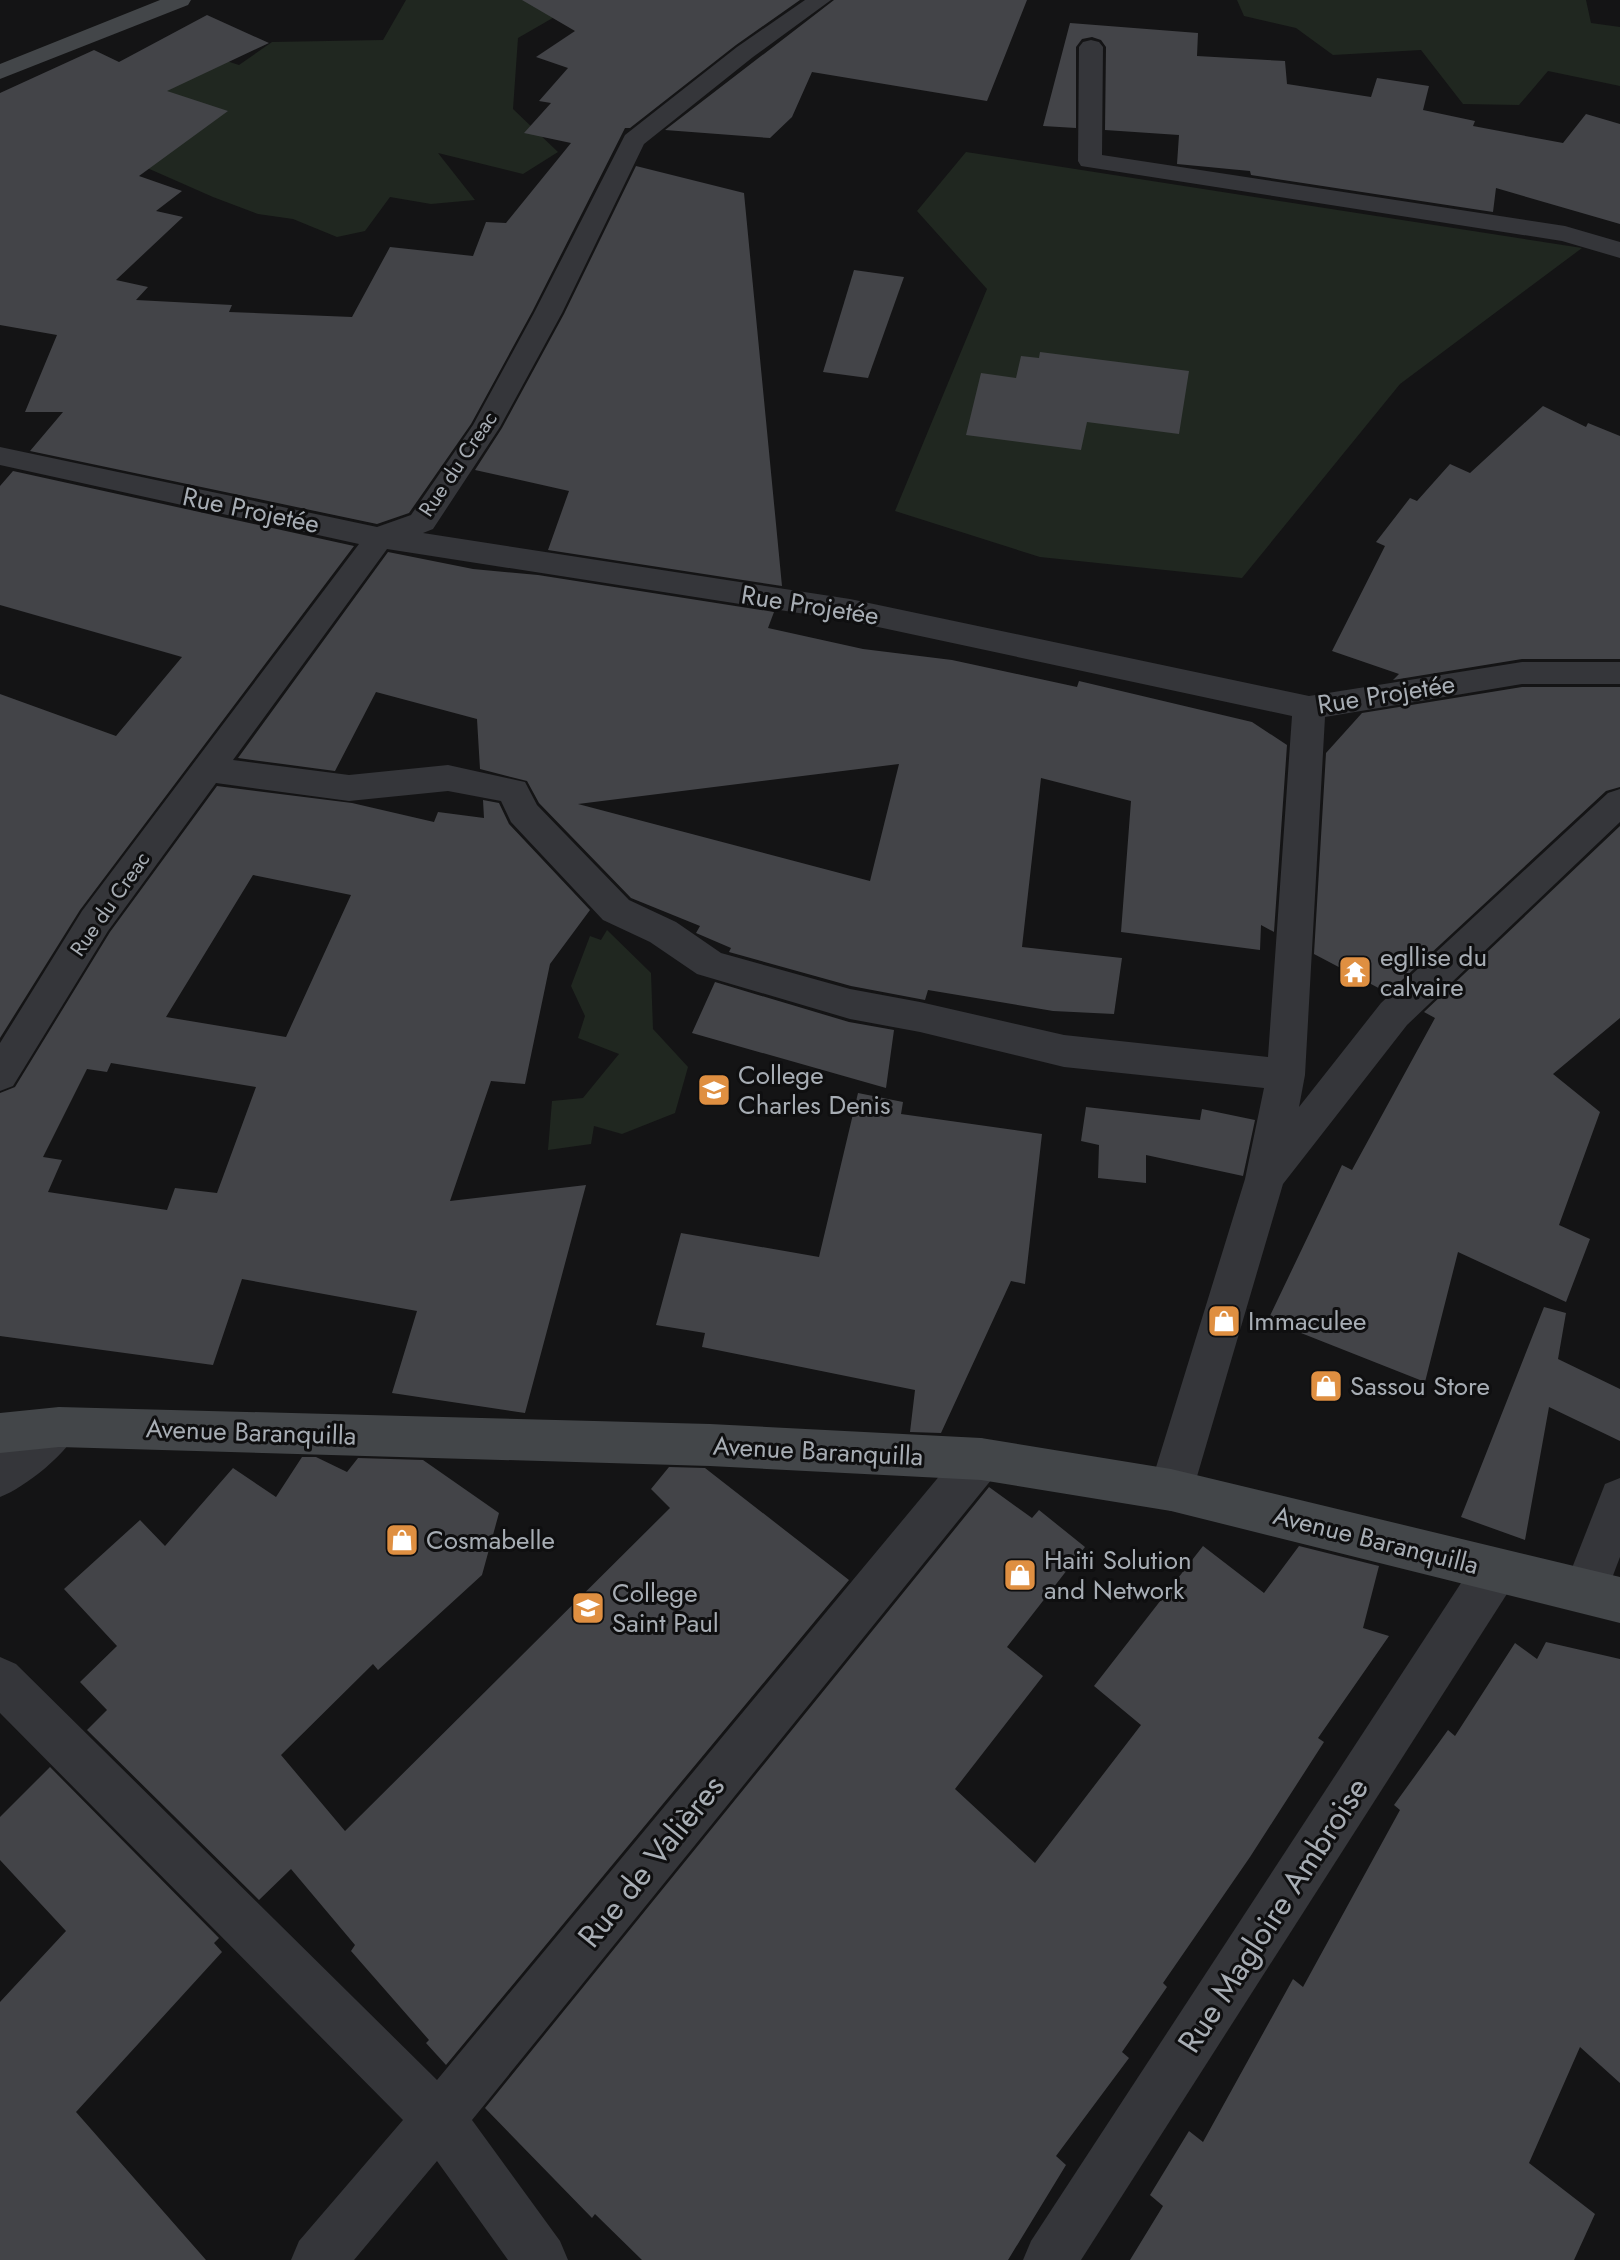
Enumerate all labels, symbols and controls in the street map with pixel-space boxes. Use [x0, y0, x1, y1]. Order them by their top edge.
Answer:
street label: Rue du Creac [412, 405, 504, 523]
street label: Rue Projetée [179, 477, 323, 543]
street label: Rue Projetée [738, 575, 882, 635]
street label: Rue Projetée [1314, 664, 1458, 724]
street label: Rue du Creac [63, 846, 157, 962]
place label: egllise du calvaire [1380, 938, 1487, 1006]
temple icon: egllise du calvaire [1336, 953, 1374, 991]
place label: College Charles Denis [738, 1056, 891, 1124]
school or university icon: College Charles Denis [695, 1071, 733, 1109]
shop icon: Immaculee [1205, 1302, 1243, 1340]
place label: Immaculee [1248, 1302, 1366, 1340]
shop icon: Sassou Store [1307, 1367, 1345, 1405]
place label: Sassou Store [1350, 1367, 1490, 1405]
street label: Avenue Baranquilla [145, 1409, 357, 1455]
street label: Avenue Baranquilla [712, 1427, 924, 1475]
street label: Avenue Baranquilla [1269, 1496, 1483, 1584]
shop icon: Cosmabelle [383, 1521, 421, 1559]
place label: Cosmabelle [426, 1521, 555, 1559]
place label: Haiti Solution and Network [1044, 1541, 1192, 1609]
shop icon: Haiti Solution and Network [1001, 1556, 1039, 1594]
place label: College Saint Paul [612, 1574, 719, 1642]
school or university icon: College Saint Paul [569, 1589, 607, 1627]
street label: Rue de Valières [567, 1765, 735, 1957]
street label: Rue Magloire Ambroise [1167, 1768, 1379, 2062]

